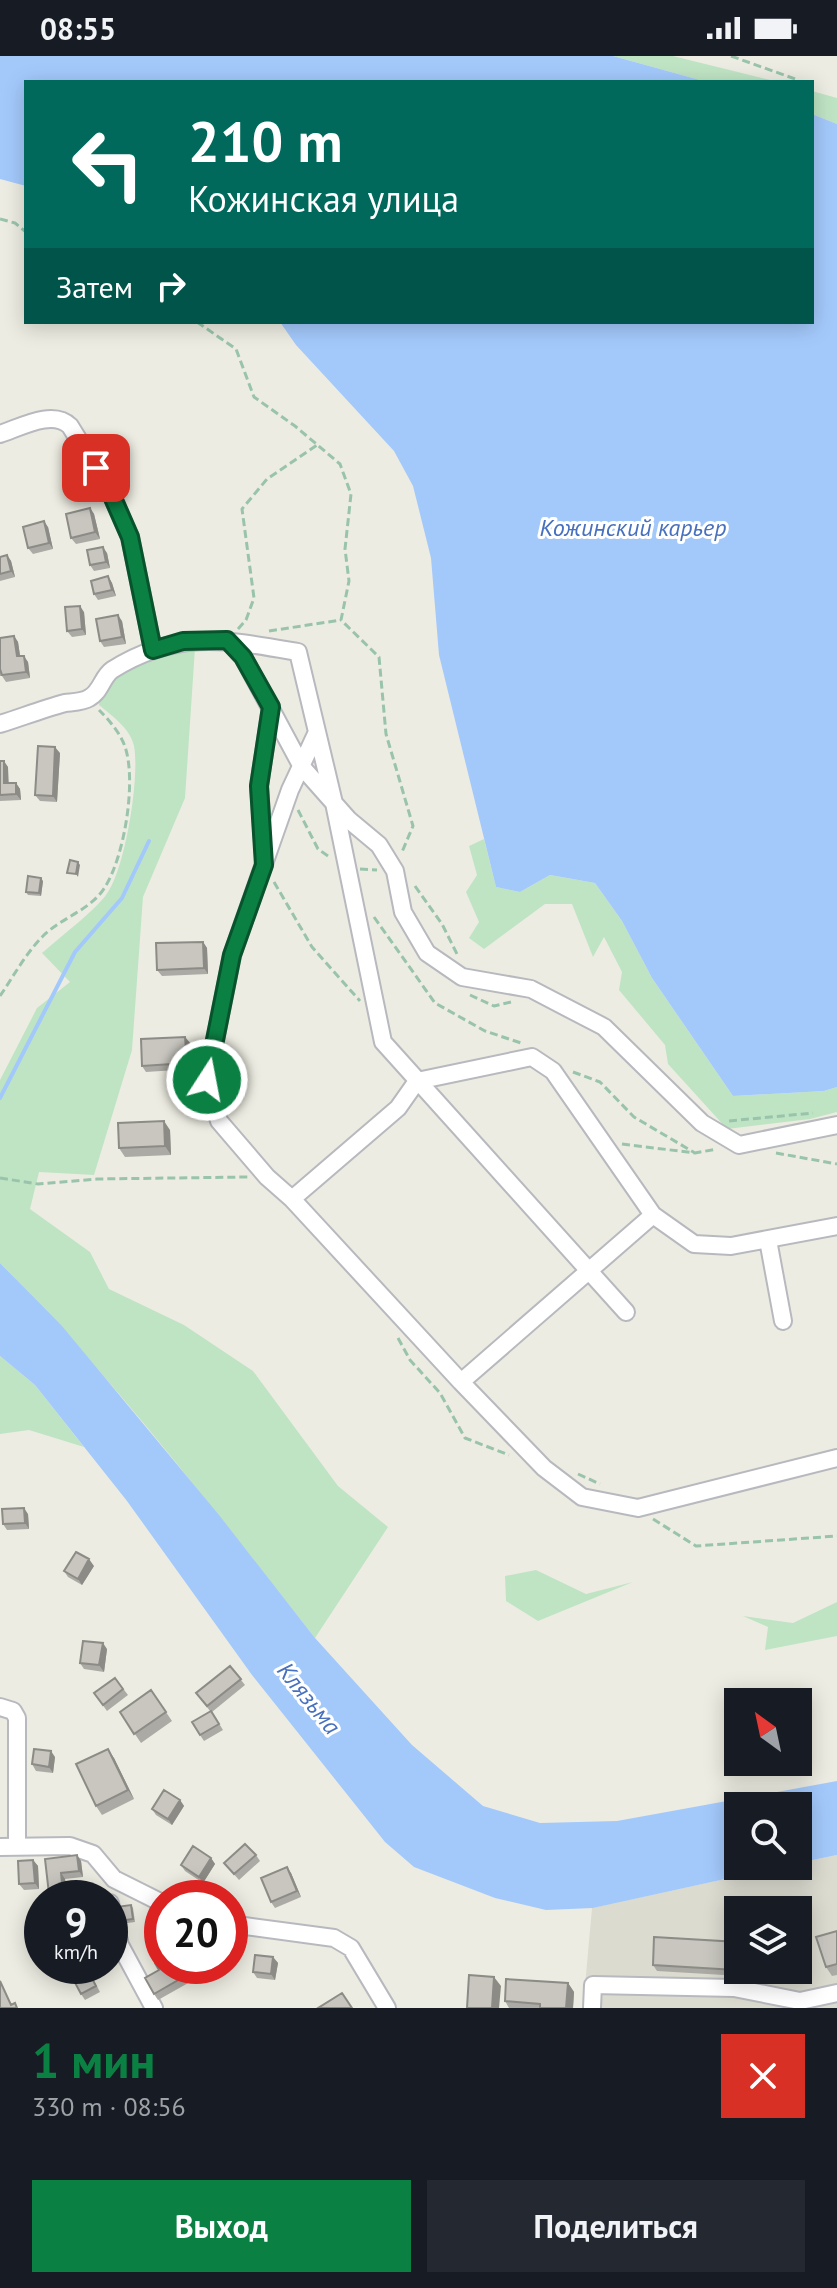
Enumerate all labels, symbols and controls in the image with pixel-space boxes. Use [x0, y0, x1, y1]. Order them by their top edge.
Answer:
text: 08:55 [40, 9, 116, 48]
text: 210 m [188, 105, 343, 177]
icon: left [56, 112, 160, 216]
text: Кожинская улица [188, 175, 459, 222]
icon: right [149, 264, 193, 308]
text: Затем [56, 267, 133, 306]
pin [62, 434, 130, 502]
icon: arrive [74, 446, 118, 490]
water label: Кожинский карьер [540, 512, 726, 543]
position arrow [165, 1038, 249, 1122]
water label: Клязьма [270, 1656, 348, 1741]
north arrow [724, 1688, 812, 1776]
map controls [724, 1688, 812, 1984]
button: search [724, 1792, 812, 1880]
speed limit sign: 20 [144, 1880, 248, 1984]
text: 9 [65, 1896, 87, 1948]
button: layers [724, 1896, 812, 1984]
text: km/h [54, 1939, 98, 1965]
text: 1 мин [32, 2029, 155, 2091]
button: close [721, 2034, 805, 2118]
text: 330 m · 08:56 [32, 2090, 186, 2123]
button: Выход [32, 2180, 411, 2272]
button: Поделиться [427, 2180, 805, 2272]

